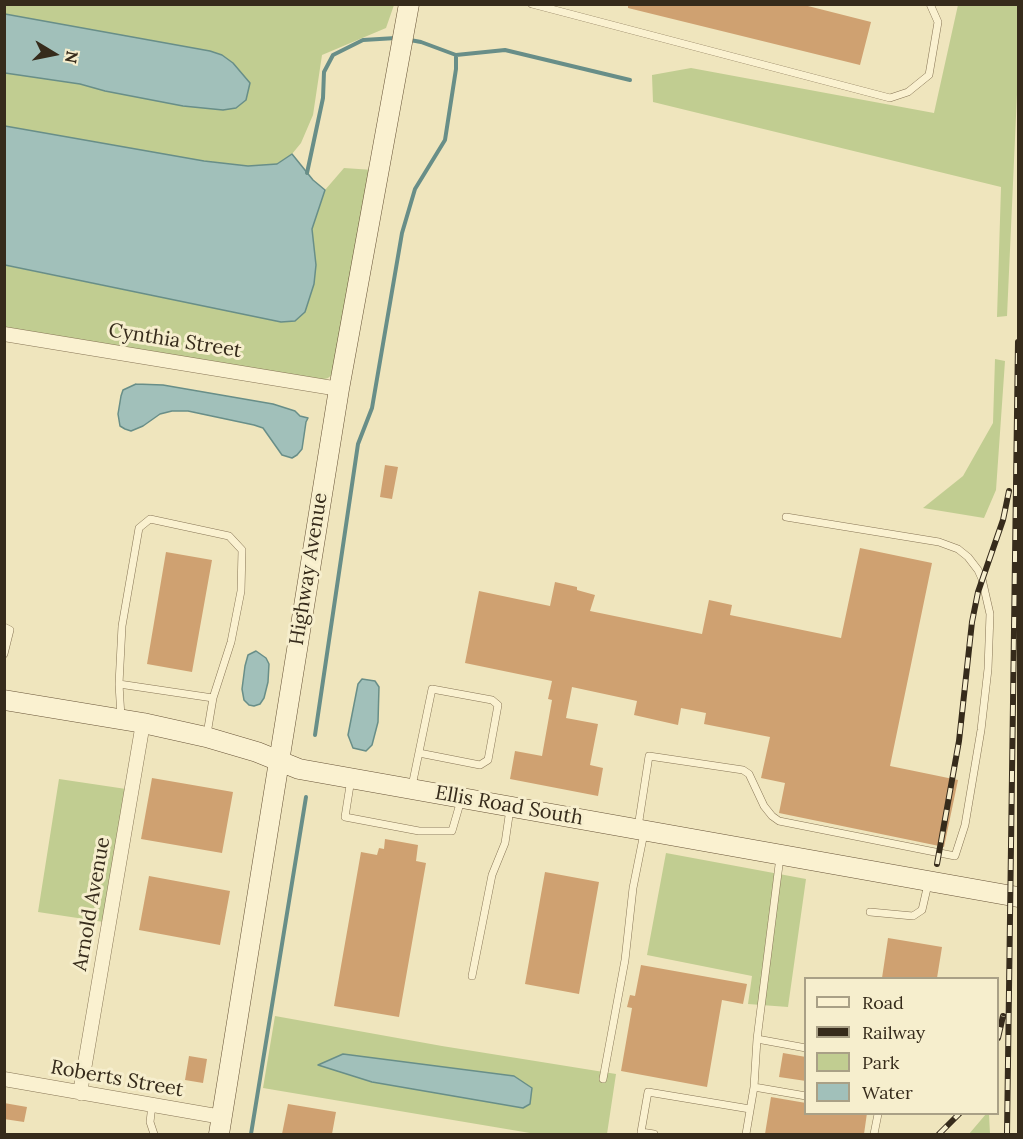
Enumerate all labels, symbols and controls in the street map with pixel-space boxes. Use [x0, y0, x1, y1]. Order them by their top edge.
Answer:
north arrow [24, 24, 84, 84]
text: N [61, 49, 83, 65]
street label: Cynthia Street [107, 319, 243, 363]
street label: Highway Avenue [285, 491, 333, 647]
street label: Ellis Road South [433, 781, 585, 831]
street label: Arnold Avenue [68, 835, 116, 973]
legend [804, 977, 999, 1115]
text: Road [862, 991, 904, 1014]
text: Railway [862, 1021, 925, 1044]
text: Park [862, 1051, 899, 1074]
street label: Roberts Street [49, 1056, 185, 1102]
text: Water [862, 1081, 913, 1104]

